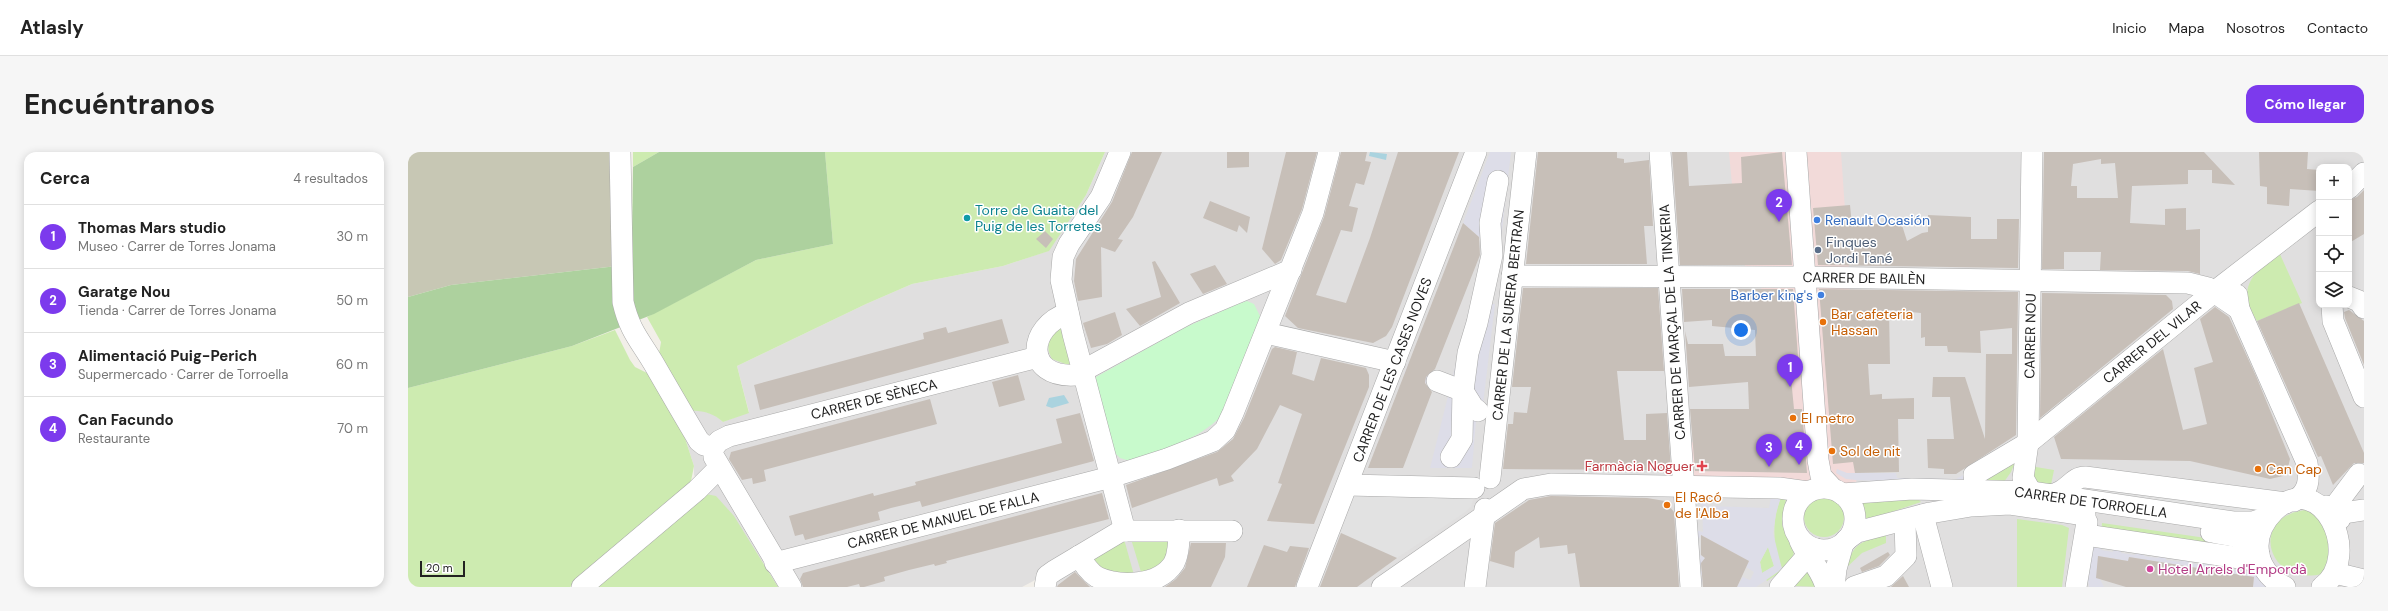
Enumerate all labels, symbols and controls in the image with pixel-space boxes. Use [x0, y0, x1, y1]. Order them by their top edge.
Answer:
text: Atlasly [20, 15, 84, 40]
text: Inicio [2112, 19, 2147, 37]
text: Mapa [2169, 19, 2204, 37]
text: Nosotros [2226, 19, 2285, 37]
text: Contacto [2307, 19, 2368, 37]
button: Cómo llegar [2246, 85, 2364, 123]
text: Encuéntranos [24, 86, 215, 123]
map controls [2316, 164, 2352, 308]
button: + [2316, 164, 2352, 200]
text: Cerca [40, 167, 90, 189]
text: 4 resultados [293, 170, 368, 187]
pin: 2 [1766, 189, 1792, 222]
button: − [2316, 200, 2352, 236]
place label: Torre de Guaita del Puig de les Torretes [975, 201, 1101, 235]
street label: CARRER DE MARÇAL DE LA TINXERIA [1655, 204, 1689, 440]
street label: CARRER DE LA SURERA BERTRAN [1488, 209, 1528, 421]
place label: Renault Ocasión [1825, 211, 1930, 229]
marker: Torre de Guaita del Puig de les Torretes [962, 213, 972, 223]
marker: Renault Ocasión [1812, 215, 1822, 225]
text: Thomas Mars studio [78, 218, 226, 238]
text: 1 [51, 228, 55, 245]
text: 30 m [336, 228, 368, 245]
place label: Finques Jordi Tané [1826, 233, 1893, 267]
button: locate [2316, 236, 2352, 272]
text: Museo · Carrer de Torres Jonama [78, 238, 276, 255]
marker: Finques Jordi Tané [1813, 245, 1823, 255]
street label: CARRER DE BAILÈN [1802, 268, 1926, 288]
button: layers [2316, 272, 2352, 308]
street label: CARRER DE LES CASES NOVES [1348, 275, 1436, 465]
text: Garatge Nou [78, 282, 170, 302]
place label: Barber king's [1731, 286, 1813, 304]
marker: Barber king's [1816, 290, 1826, 300]
text: 2 [49, 292, 57, 309]
text: 50 m [336, 292, 368, 309]
street label: CARRER NOU [2020, 293, 2040, 379]
street label: CARRER DEL VILAR [2099, 297, 2205, 387]
text: Tienda · Carrer de Torres Jonama [78, 302, 276, 319]
place label: Bar cafeteria Hassan [1831, 305, 1913, 339]
marker: Bar cafeteria Hassan [1818, 317, 1828, 327]
your location [1731, 320, 1751, 340]
text: Alimentació Puig-Perich [78, 346, 257, 366]
pin: 1 [1777, 354, 1803, 387]
text: 3 [49, 356, 57, 373]
text: 60 m [336, 356, 368, 373]
text: Supermercado · Carrer de Torroella [78, 366, 288, 383]
street label: CARRER DE SÈNECA [809, 375, 939, 423]
place label: El metro [1801, 409, 1855, 427]
text: Can Facundo [78, 410, 174, 430]
marker: El metro [1788, 413, 1798, 423]
text: 4 [49, 420, 57, 437]
text: 70 m [337, 420, 368, 437]
text: Restaurante [78, 430, 150, 447]
pin: 4 [1786, 432, 1812, 465]
pin: 3 [1756, 434, 1782, 467]
place label: Sol de nit [1840, 442, 1901, 460]
marker: Sol de nit [1827, 446, 1837, 456]
place label: Farmàcia Noguer [1585, 457, 1694, 475]
place label: Can Cap [2266, 460, 2322, 478]
marker: Farmàcia Noguer [1697, 461, 1707, 471]
marker: Can Cap [2253, 464, 2263, 474]
street label: CARRER DE TORROELLA [2013, 482, 2169, 522]
street label: CARRER DE MANUEL DE FALLA [845, 487, 1041, 553]
place label: El Racó de l'Alba [1675, 488, 1729, 522]
marker: El Racó de l'Alba [1662, 500, 1672, 510]
scale bar [420, 559, 465, 578]
place label: Hotel Arrels d'Empordà [2158, 560, 2307, 578]
text: 20 m [426, 561, 452, 575]
marker: Hotel Arrels d'Empordà [2145, 564, 2155, 574]

